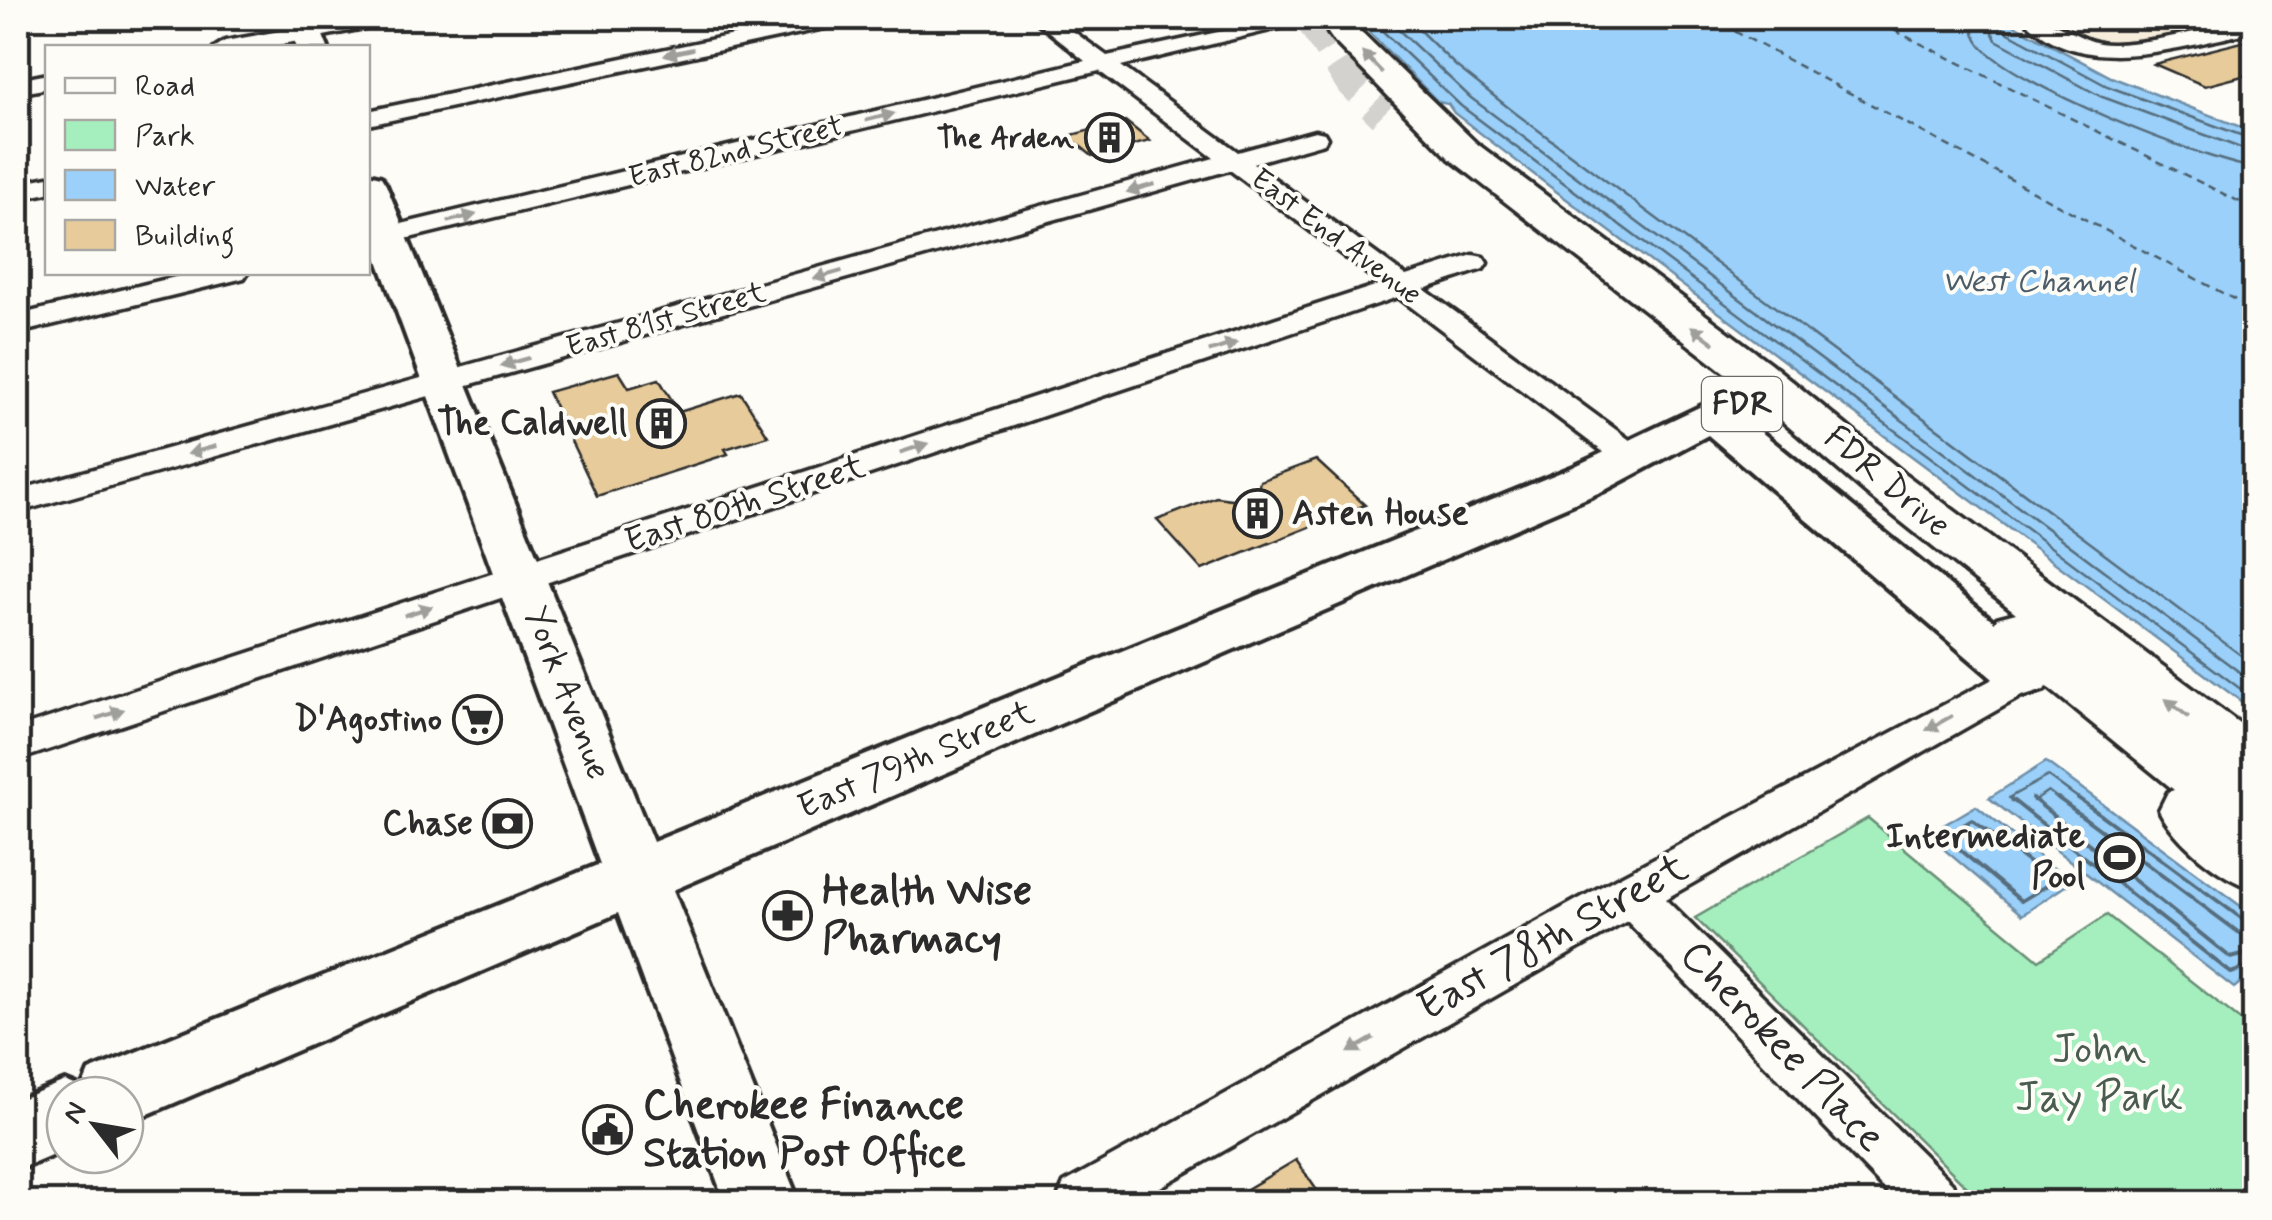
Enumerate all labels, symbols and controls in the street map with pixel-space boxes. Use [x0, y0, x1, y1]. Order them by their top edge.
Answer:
legend [45, 45, 370, 275]
one-way arrow [663, 45, 694, 60]
one-way arrow [1361, 50, 1384, 74]
text: Road [135, 67, 195, 106]
street label: East 82nd Street [625, 107, 847, 197]
one-way arrow [865, 109, 896, 124]
building icon: The Arden [1083, 112, 1135, 164]
text: Park [135, 117, 195, 156]
place label: The Arden [937, 119, 1074, 158]
street label: East End Avenue [1243, 160, 1429, 314]
text: Water [135, 167, 216, 206]
one-way arrow [1125, 181, 1156, 196]
one-way arrow [447, 210, 478, 225]
text: Building [135, 217, 234, 259]
water label: West Channel [1942, 261, 2138, 303]
one-way arrow [812, 268, 843, 283]
street label: East 81st Street [562, 273, 771, 367]
one-way arrow [1690, 325, 1716, 345]
one-way arrow [1209, 339, 1239, 354]
one-way arrow [499, 355, 530, 370]
road number: FDR [1702, 377, 1782, 431]
building icon: The Caldwell [636, 398, 688, 450]
place label: The Caldwell [437, 401, 627, 447]
street label: FDR Drive [1814, 416, 1960, 548]
one-way arrow [900, 440, 930, 455]
one-way arrow [186, 443, 217, 458]
street label: East 80th Street [619, 443, 871, 565]
building icon: Asten House [1231, 488, 1283, 540]
place label: Asten House [1292, 491, 1469, 537]
street label: York Avenue [513, 600, 621, 786]
one-way arrow [404, 602, 434, 617]
street label: East 79th Street [791, 689, 1042, 830]
supermarket icon: D'Agostino [451, 694, 503, 746]
place label: D'Agostino [294, 697, 442, 744]
one-way arrow [2164, 698, 2190, 718]
one-way arrow [95, 705, 125, 720]
one-way arrow [1925, 714, 1954, 731]
bank icon: Chase [482, 798, 534, 850]
place label: Chase [382, 801, 473, 847]
place label: Intermediate Pool [1886, 814, 2086, 900]
sports icon: Intermediate Pool [2094, 831, 2146, 883]
street label: East 78th Street [1408, 841, 1698, 1035]
place label: Health Wise Pharmacy [822, 865, 1032, 968]
pharmacy icon: Health Wise Pharmacy [761, 890, 813, 942]
street label: Cherokee Place [1667, 929, 1897, 1165]
park label: John Jay Park [2015, 1023, 2183, 1126]
one-way arrow [1347, 1036, 1375, 1053]
north arrow [45, 1075, 145, 1175]
place label: Cherokee Finance Station Post Office [643, 1079, 966, 1182]
text: N [55, 1096, 96, 1131]
public building icon: Cherokee Finance Station Post Office [582, 1104, 634, 1156]

